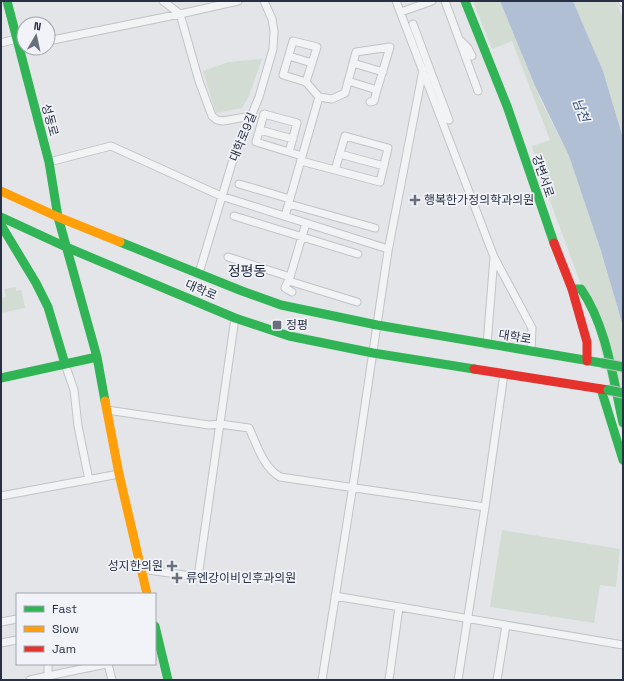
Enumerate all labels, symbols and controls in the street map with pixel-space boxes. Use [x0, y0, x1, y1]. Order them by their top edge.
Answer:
north arrow [16, 16, 56, 56]
text: N [33, 19, 42, 34]
water label: 남천 [569, 96, 594, 125]
street label: 성동로 [38, 102, 62, 138]
street label: 대학로9길 [226, 110, 260, 164]
street label: 강변서로 [528, 153, 558, 199]
place label: 행복한가정의학과의원 [424, 192, 534, 208]
marker: 행복한가정의학과의원 [409, 194, 421, 206]
district label: 정평동 [228, 262, 266, 280]
street label: 대학로 [183, 276, 219, 304]
place label: 정평 [286, 317, 308, 333]
marker: 정평 [271, 319, 283, 331]
street label: 대학로 [497, 327, 533, 347]
place label: 성지한의원 [108, 558, 163, 574]
marker: 성지한의원 [166, 560, 178, 572]
place label: 류엔강이비인후과의원 [186, 570, 296, 586]
marker: 류엔강이비인후과의원 [171, 572, 183, 584]
legend [16, 593, 156, 665]
text: Fast [52, 601, 77, 617]
text: Slow [52, 621, 79, 637]
text: Jam [52, 641, 76, 657]

